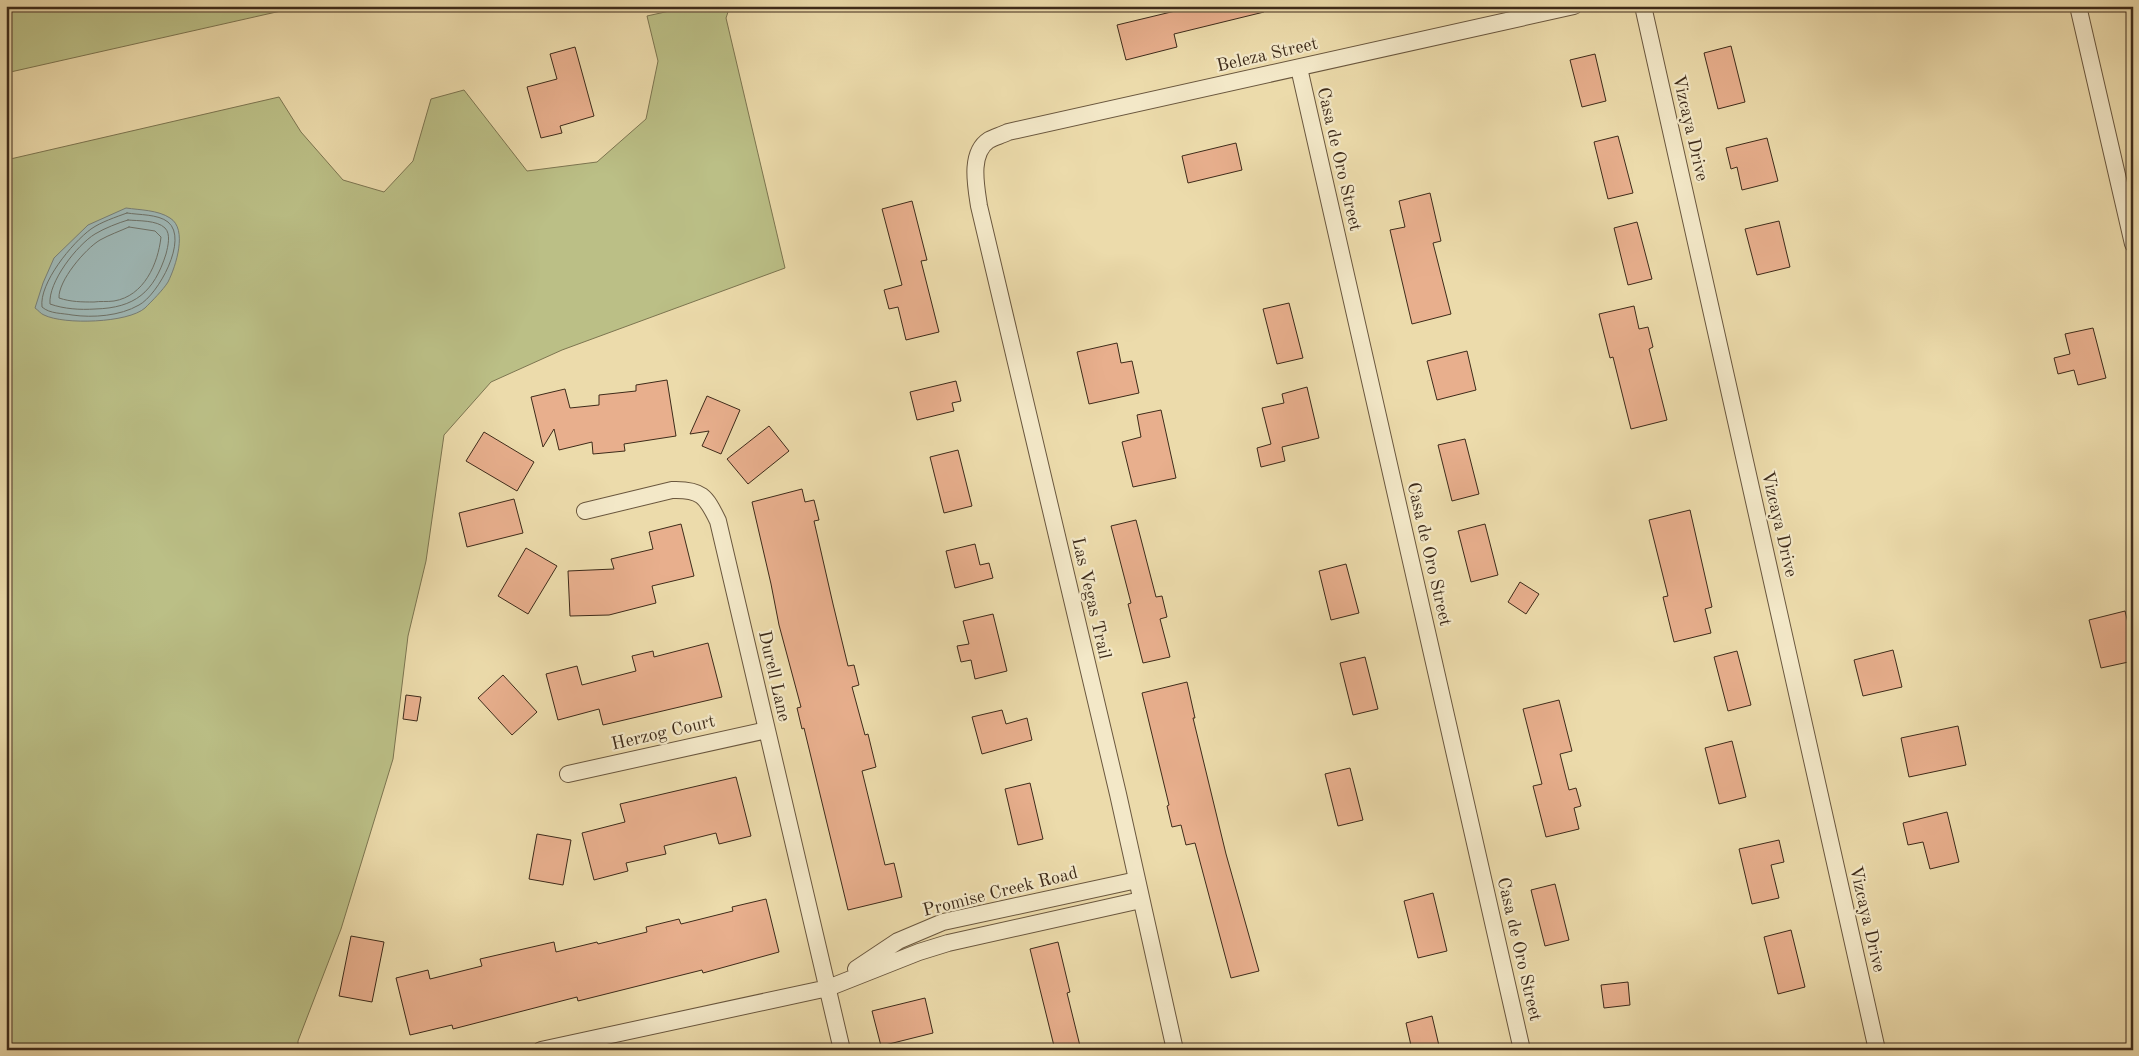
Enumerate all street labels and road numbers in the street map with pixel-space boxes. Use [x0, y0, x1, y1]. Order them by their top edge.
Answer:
street label: Beleza Street [1215, 35, 1320, 75]
street label: Vizcaya Drive [1669, 73, 1711, 183]
street label: Casa de Oro Street [1314, 86, 1364, 233]
street label: Vizcaya Drive [1758, 469, 1800, 579]
street label: Casa de Oro Street [1404, 481, 1454, 628]
street label: Las Vegas Trail [1068, 536, 1114, 661]
street label: Durell Lane [755, 629, 793, 724]
street label: Herzog Court [610, 712, 717, 754]
street label: Promise Creek Road [921, 864, 1080, 920]
street label: Vizcaya Drive [1846, 864, 1888, 974]
street label: Casa de Oro Street [1494, 876, 1544, 1023]

